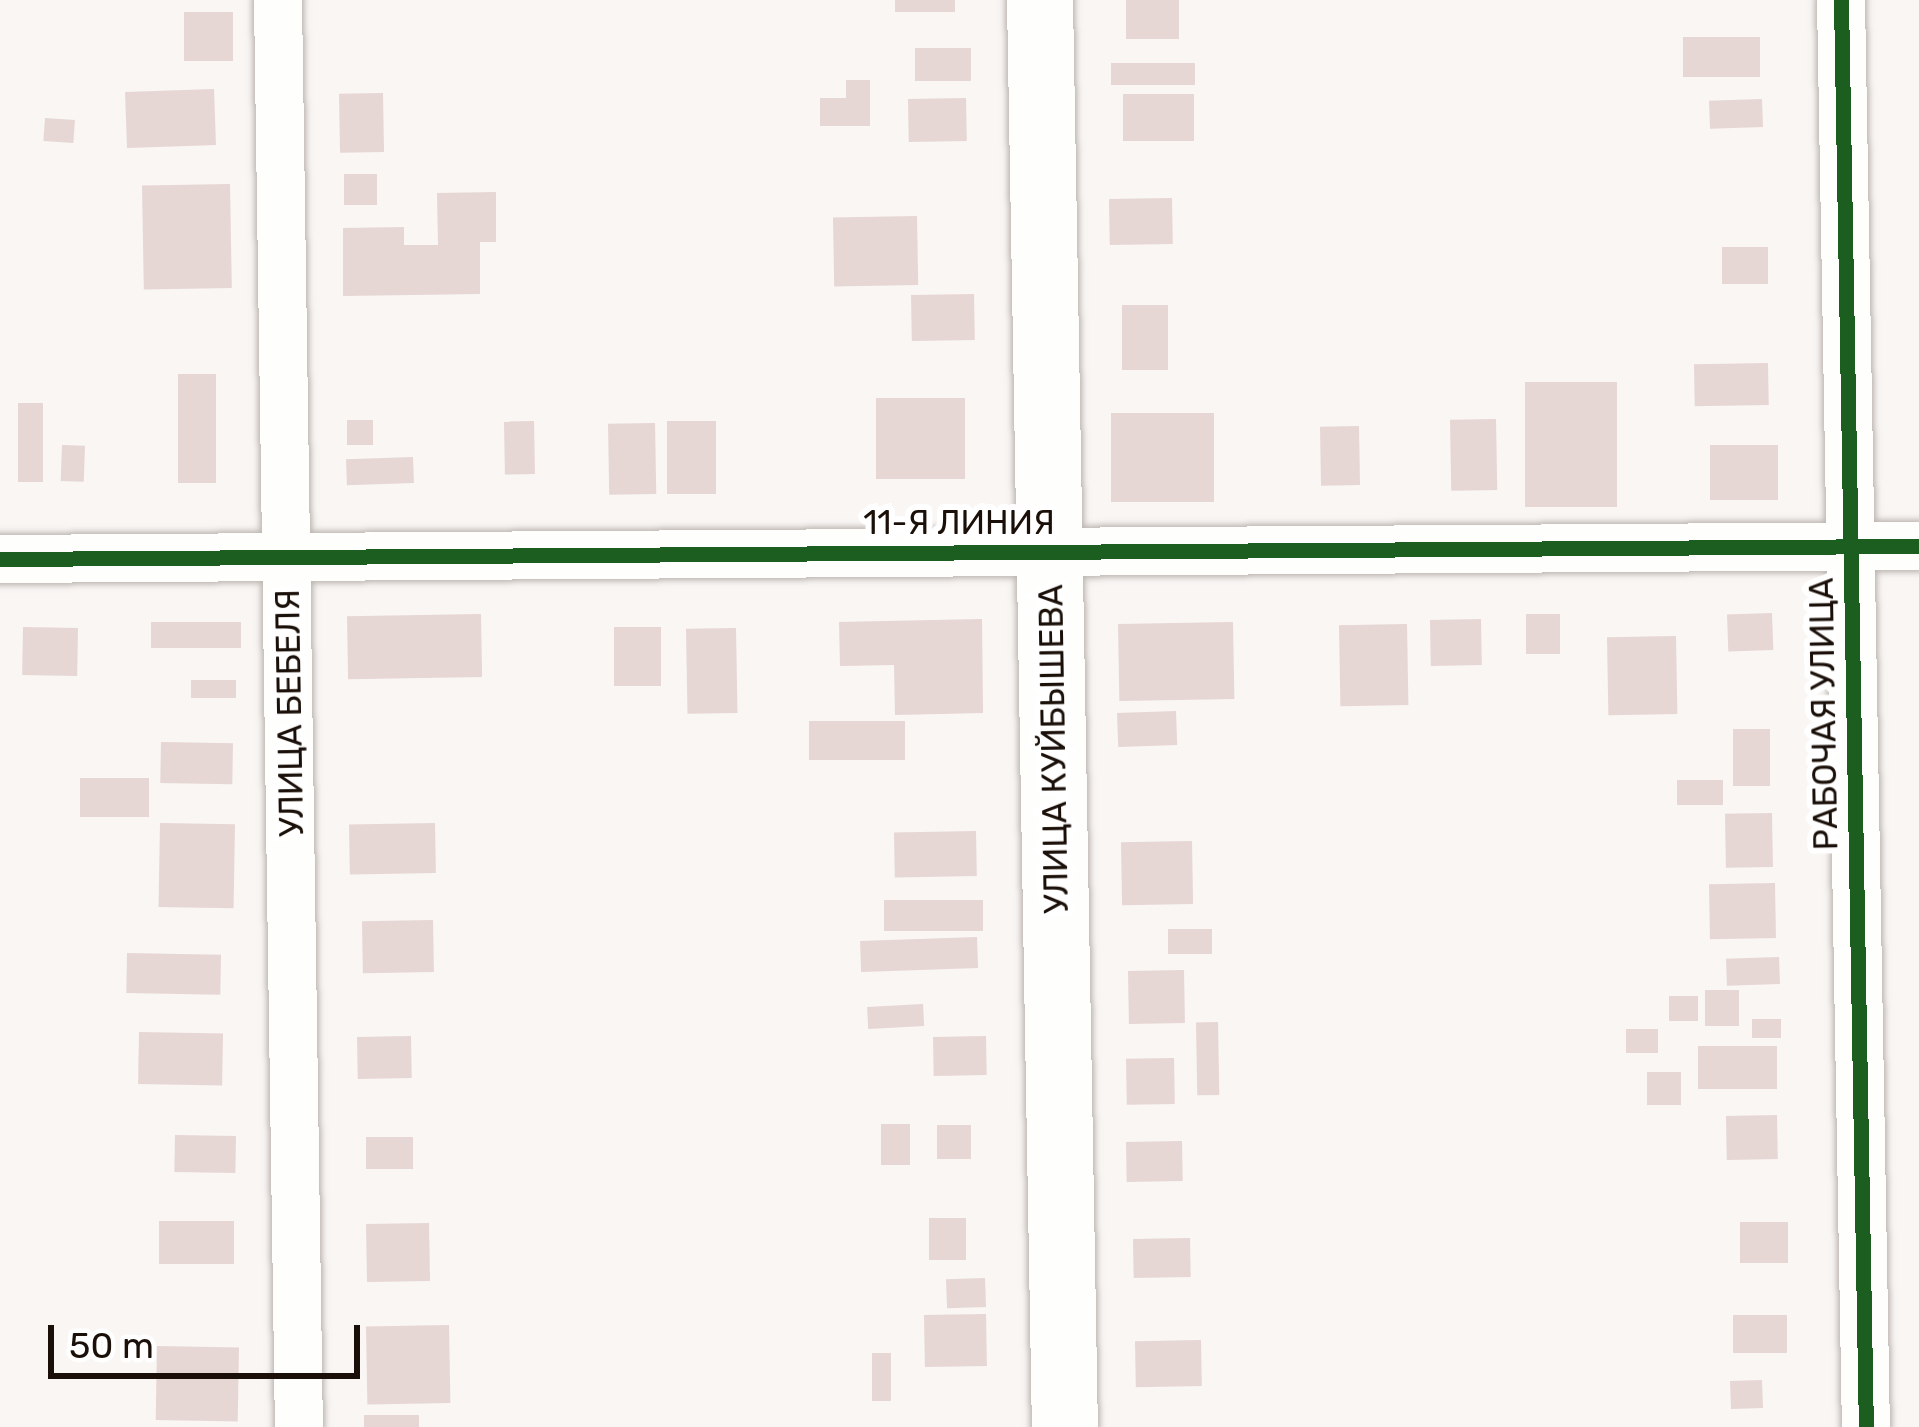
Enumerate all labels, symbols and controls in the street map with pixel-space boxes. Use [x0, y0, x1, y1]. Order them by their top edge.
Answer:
street label: 11-Я ЛИНИЯ [863, 503, 1055, 543]
street label: РАБОЧАЯ УЛИЦА [1802, 577, 1846, 851]
street label: УЛИЦА КУЙБЫШЕВА [1031, 584, 1077, 914]
street label: УЛИЦА БЕБЕЛЯ [268, 589, 312, 837]
scale bar [54, 1301, 366, 1375]
text: 50 m [69, 1324, 154, 1367]

